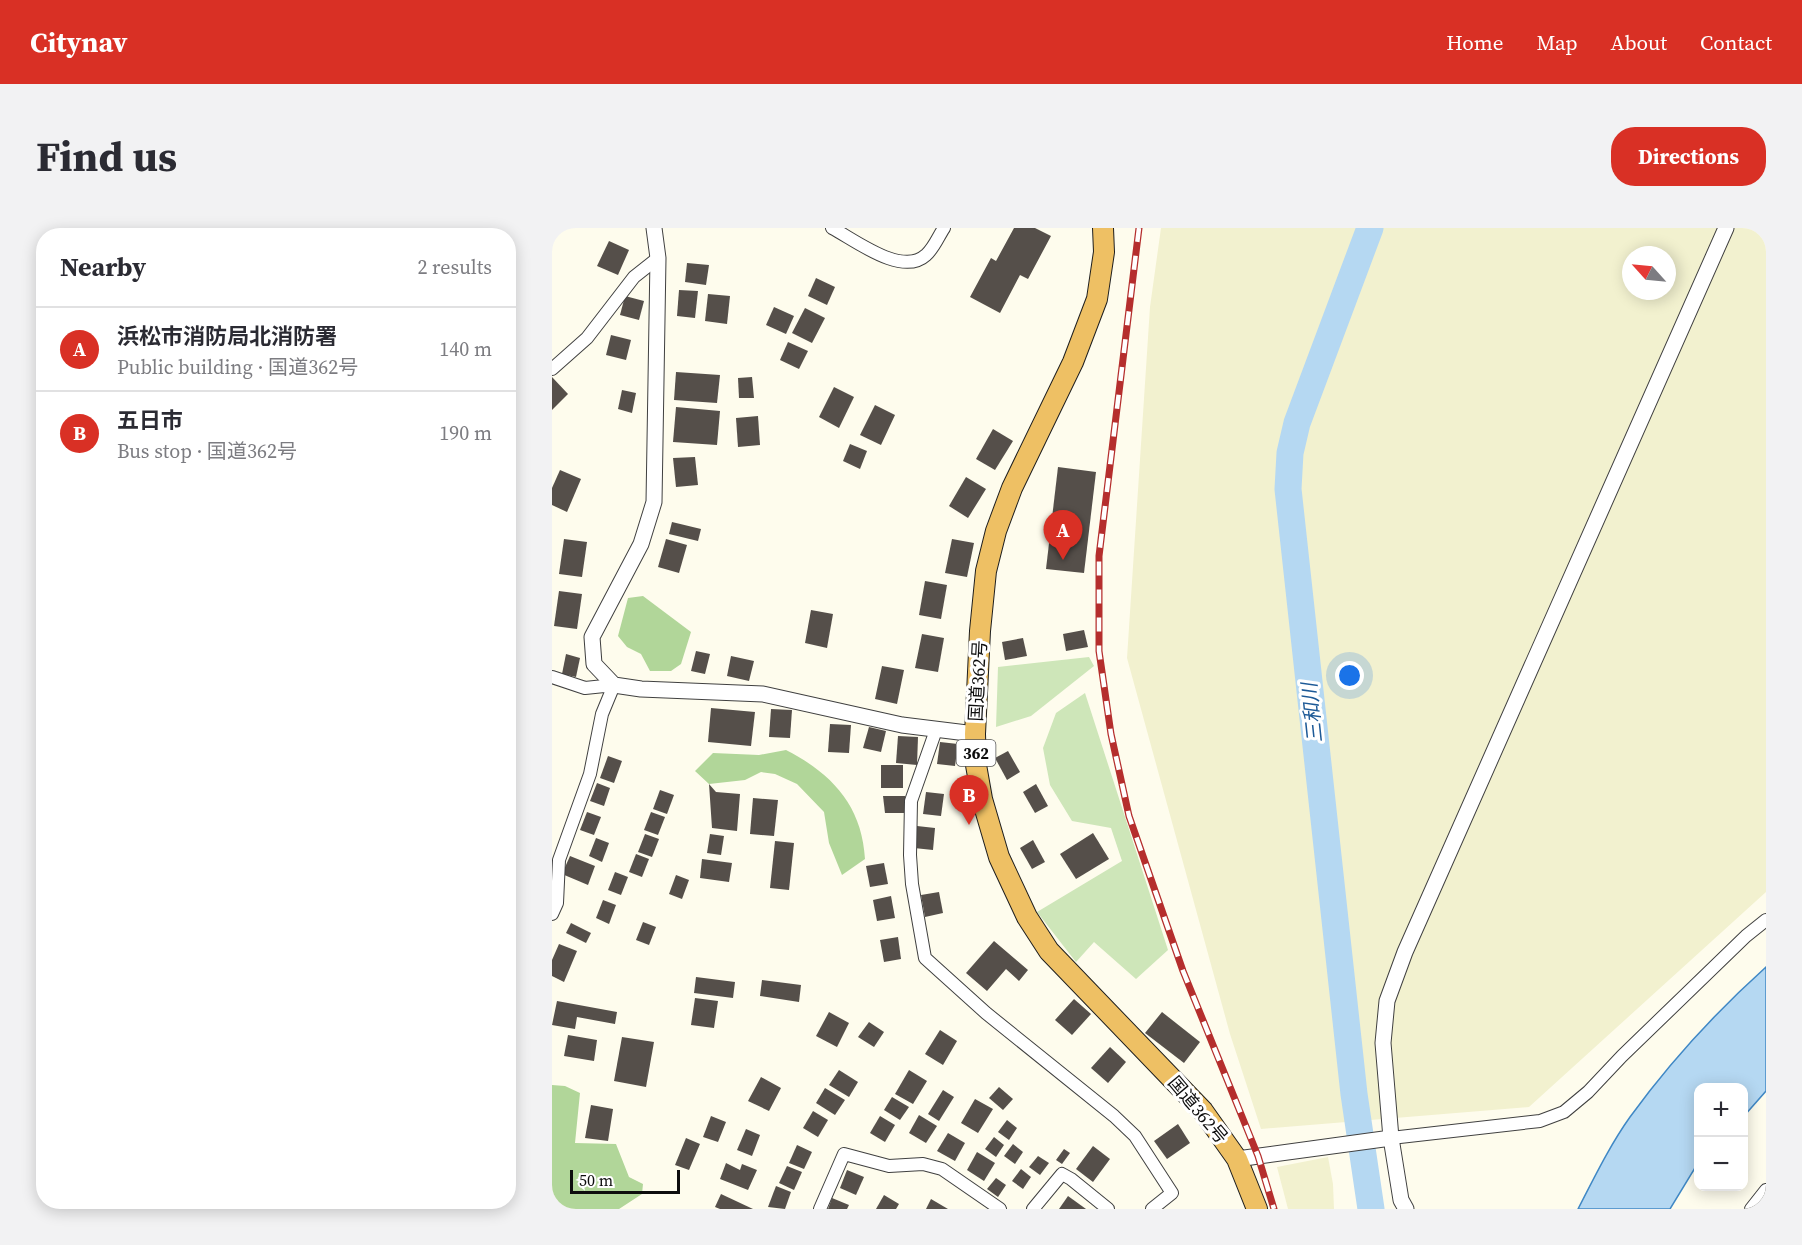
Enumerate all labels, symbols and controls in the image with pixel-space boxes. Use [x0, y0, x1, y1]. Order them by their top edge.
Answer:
text: Citynav [30, 23, 127, 61]
text: Home [1446, 28, 1504, 57]
text: Map [1537, 28, 1578, 57]
text: About [1611, 28, 1667, 57]
text: Contact [1700, 28, 1772, 57]
text: Find us [36, 127, 177, 185]
button: Directions [1611, 127, 1766, 186]
north arrow [1622, 246, 1676, 300]
text: Nearby [60, 249, 146, 285]
text: 2 results [417, 253, 492, 281]
text: 浜松市消防局北消防署 [117, 321, 337, 351]
text: A [73, 335, 86, 363]
text: 140 m [439, 335, 492, 363]
text: Public building · 国道362号 [117, 353, 358, 381]
text: 五日市 [117, 405, 183, 435]
text: B [73, 419, 86, 447]
text: 190 m [439, 419, 492, 447]
text: Bus stop · 国道362号 [117, 437, 297, 465]
pin: A [1044, 510, 1082, 560]
street label: 国道362号 [963, 640, 992, 722]
your location [1335, 661, 1364, 690]
water label: 三和川 [1295, 680, 1329, 744]
road number: 362 [956, 740, 996, 766]
pin: B [950, 776, 988, 825]
street label: 国道362号 [1163, 1071, 1234, 1149]
map controls [1694, 1083, 1748, 1191]
button: + [1694, 1083, 1748, 1137]
button: − [1694, 1137, 1748, 1191]
scale bar [570, 1167, 680, 1194]
text: 50 m [579, 1169, 613, 1191]

